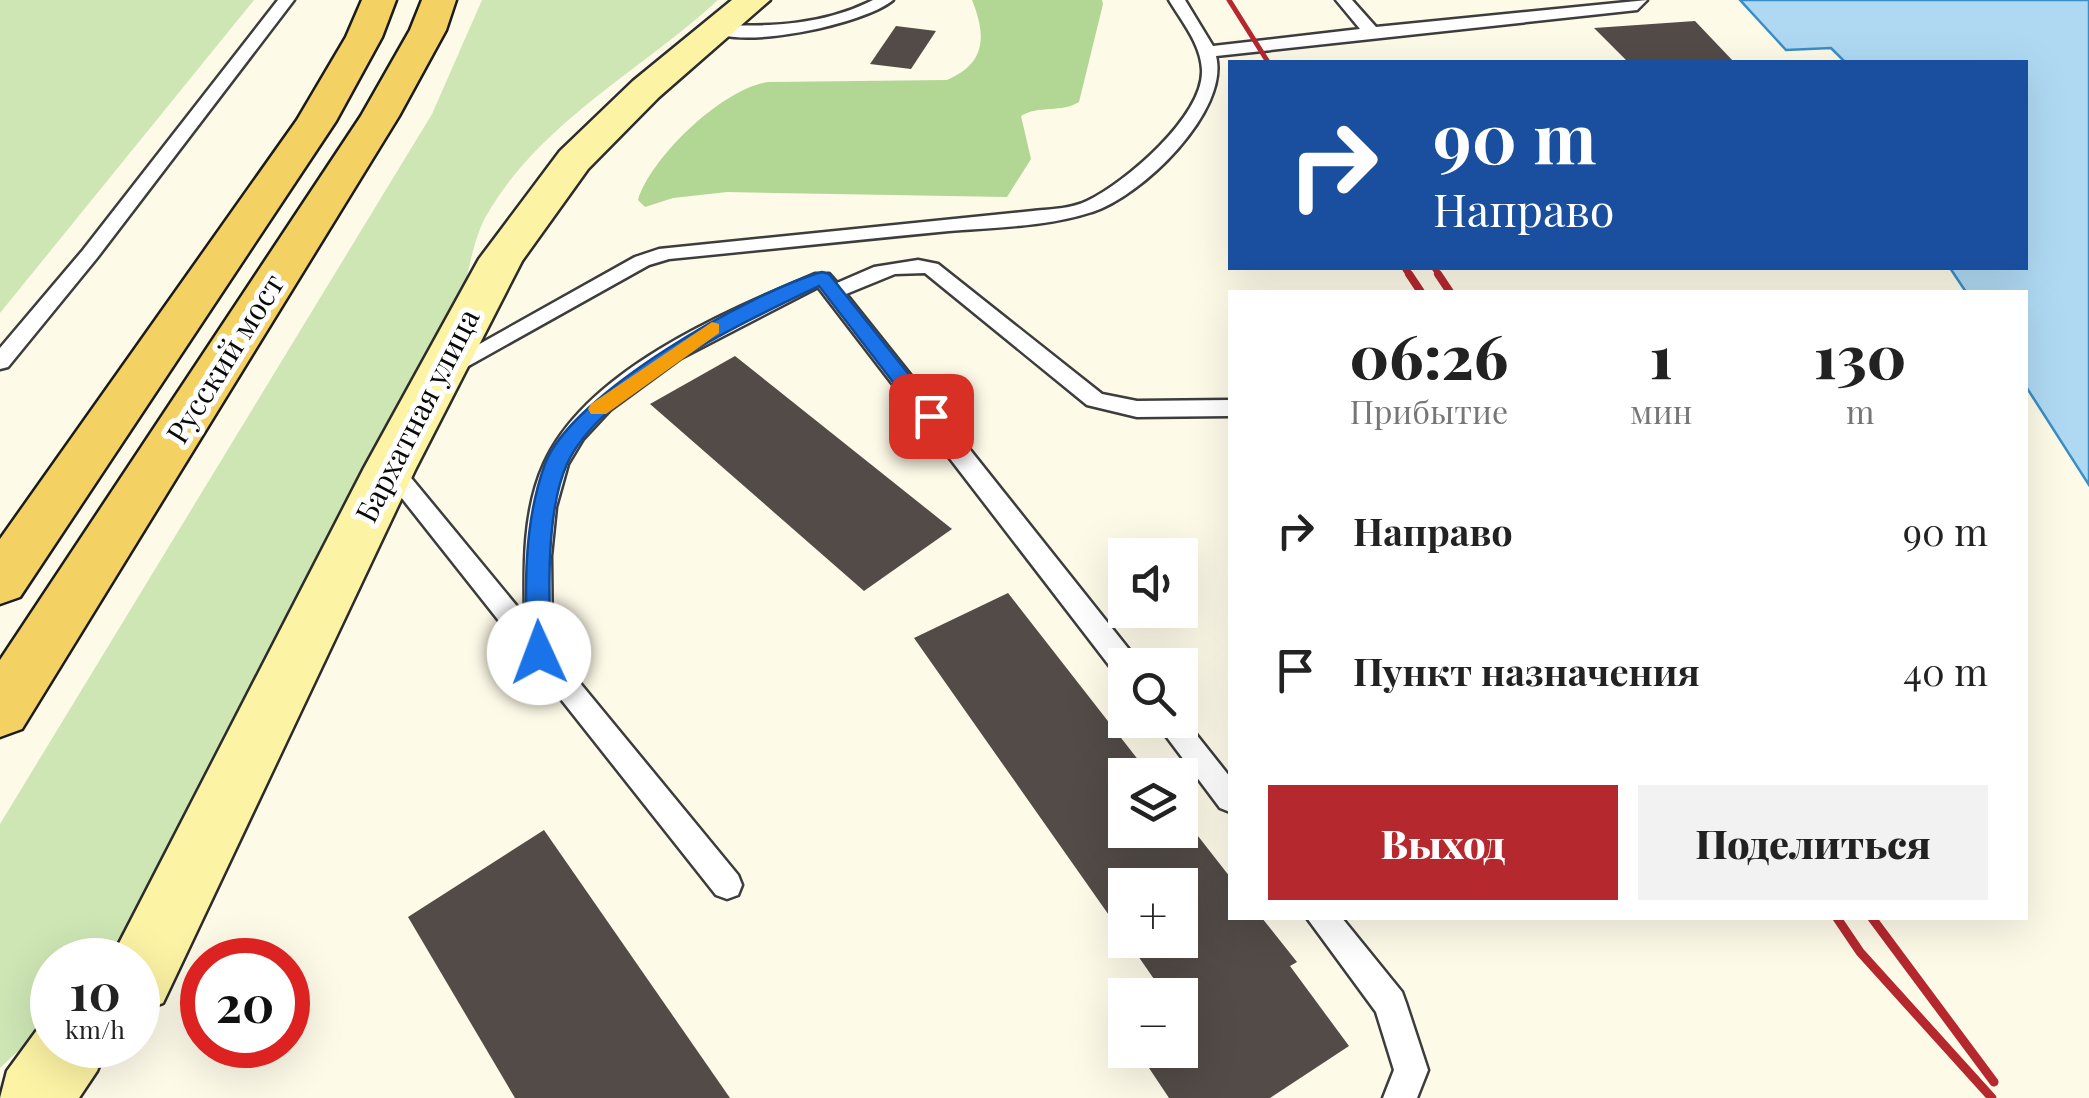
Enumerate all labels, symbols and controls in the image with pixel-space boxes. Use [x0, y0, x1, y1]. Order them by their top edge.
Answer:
text: 90 m [1433, 88, 1597, 182]
icon: right [1268, 100, 1398, 230]
text: Направо [1433, 178, 1615, 238]
street label: Русский мост [156, 266, 292, 450]
street label: Бархатная улица [345, 301, 487, 529]
text: 06:26 [1350, 314, 1508, 394]
text: 1 [1649, 314, 1673, 394]
text: 130 [1814, 314, 1906, 394]
pin [889, 374, 974, 459]
icon: arrive [904, 389, 959, 444]
text: Прибытие [1350, 389, 1508, 432]
text: мин [1630, 389, 1692, 432]
text: m [1846, 389, 1874, 432]
icon: right [1268, 503, 1323, 558]
text: Направо [1353, 505, 1513, 556]
text: 90 m [1903, 505, 1988, 556]
map controls [1108, 538, 1198, 1068]
button: sound [1108, 538, 1198, 628]
position arrow [487, 601, 591, 705]
icon: arrive [1268, 643, 1323, 698]
text: Пункт назначения [1353, 645, 1700, 696]
text: 40 m [1903, 645, 1988, 696]
button: search [1108, 648, 1198, 738]
button: layers [1108, 758, 1198, 848]
button: Выход [1268, 785, 1618, 900]
button: Поделиться [1638, 785, 1988, 900]
button: + [1108, 868, 1198, 958]
speed limit sign: 20 [180, 938, 310, 1068]
text: 10 [69, 957, 121, 1024]
button: − [1108, 978, 1198, 1068]
text: km/h [65, 1012, 125, 1045]

